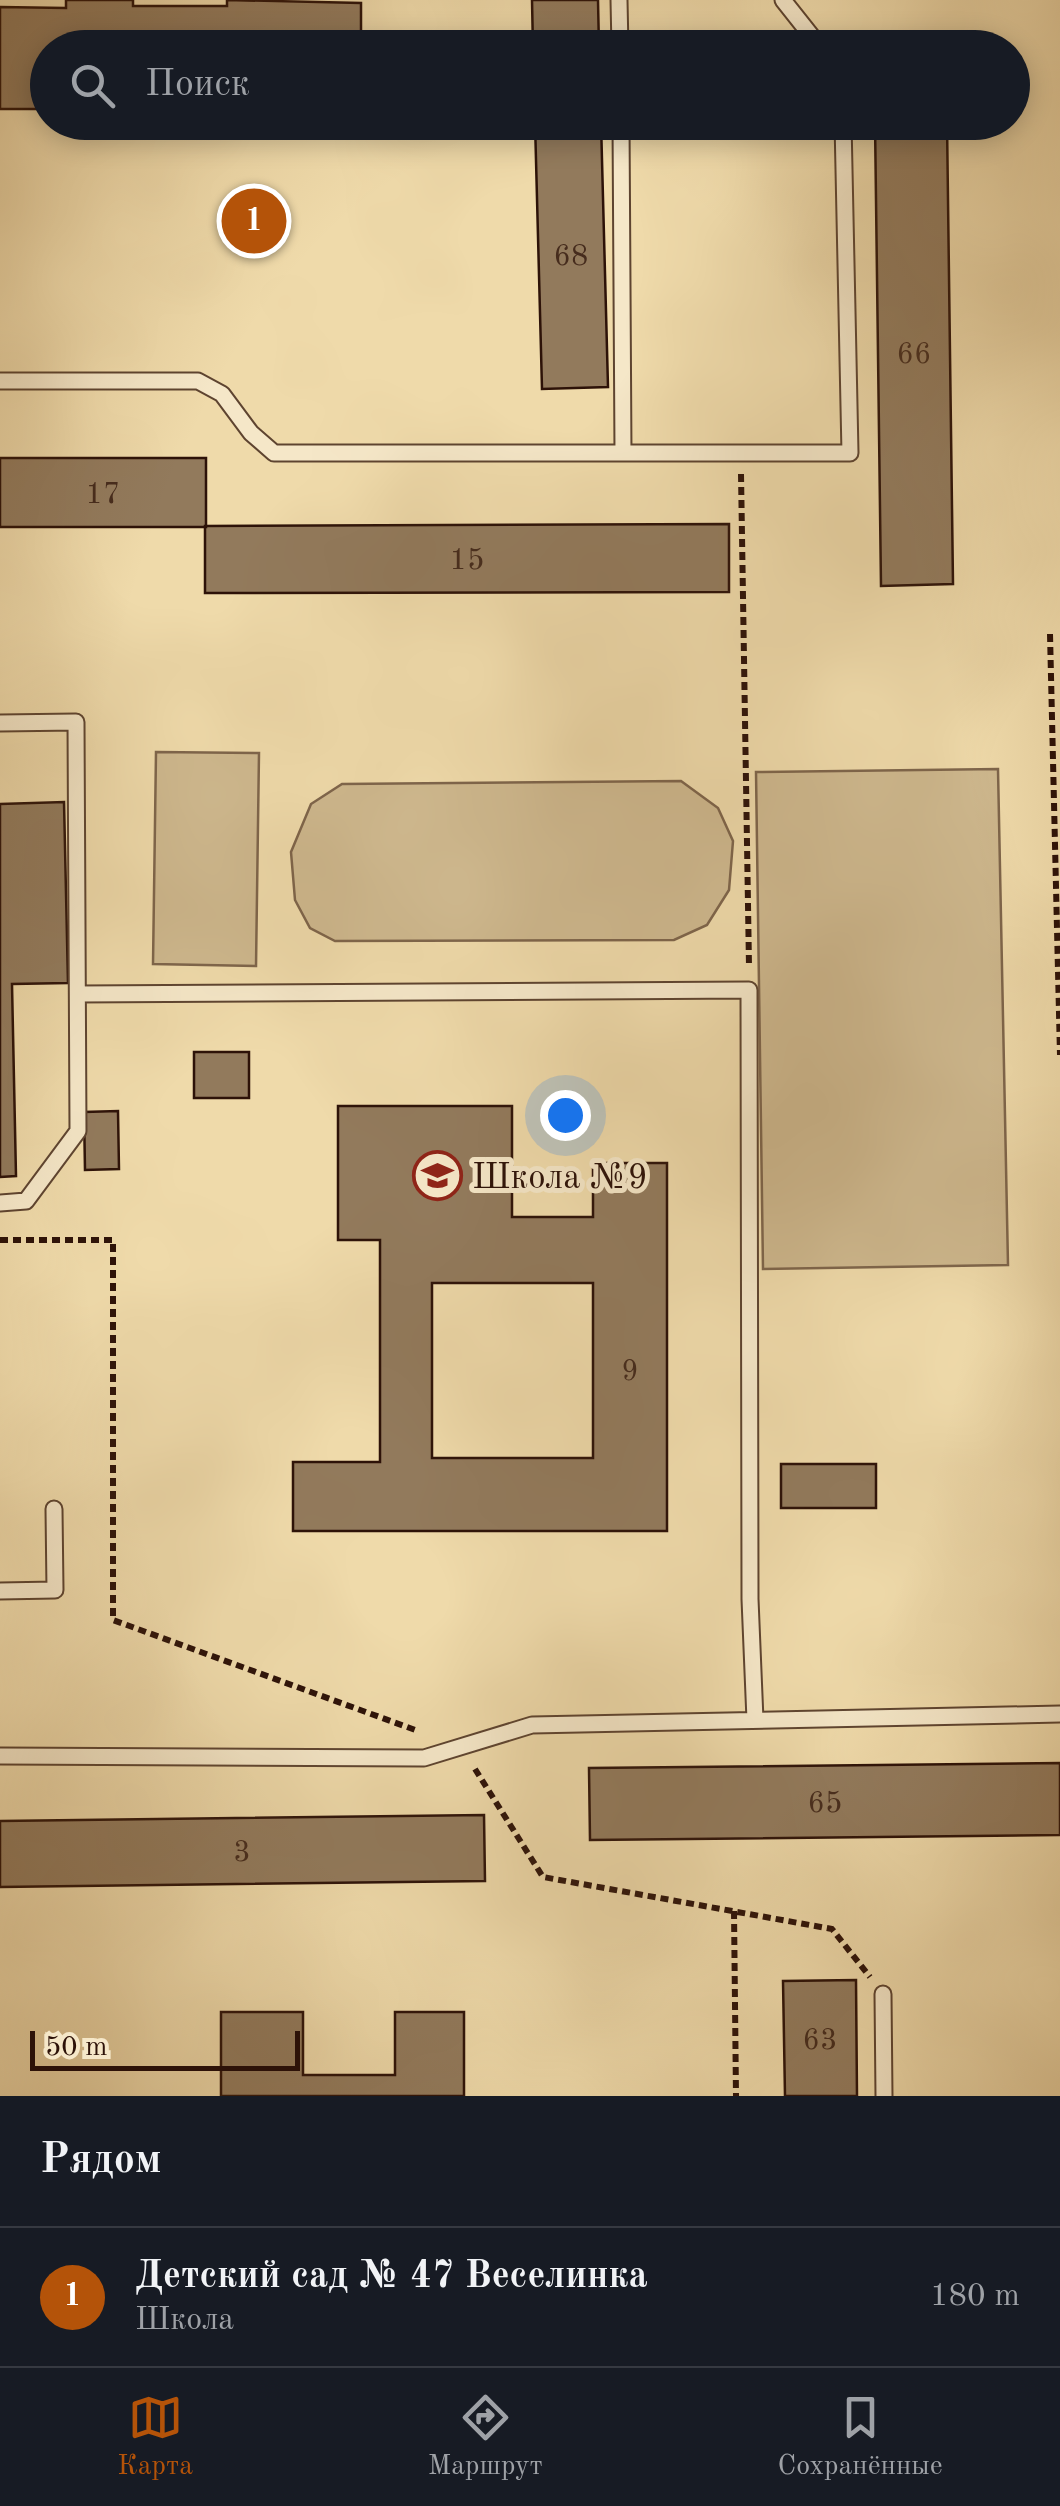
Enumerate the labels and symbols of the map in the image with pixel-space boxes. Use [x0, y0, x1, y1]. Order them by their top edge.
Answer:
pin: 1 [222, 184, 286, 258]
house number: 68 [554, 242, 588, 272]
house number: 66 [897, 340, 931, 370]
house number: 17 [86, 480, 120, 510]
house number: 15 [450, 546, 484, 576]
your location [540, 1090, 591, 1141]
school or university icon: Школа №9 [411, 1150, 463, 1202]
place label: Школа №9 [472, 1161, 648, 1196]
house number: 9 [621, 1357, 639, 1387]
house number: 65 [808, 1789, 842, 1819]
house number: 3 [233, 1838, 251, 1868]
scale bar [30, 2026, 300, 2070]
house number: 63 [803, 2026, 837, 2056]

